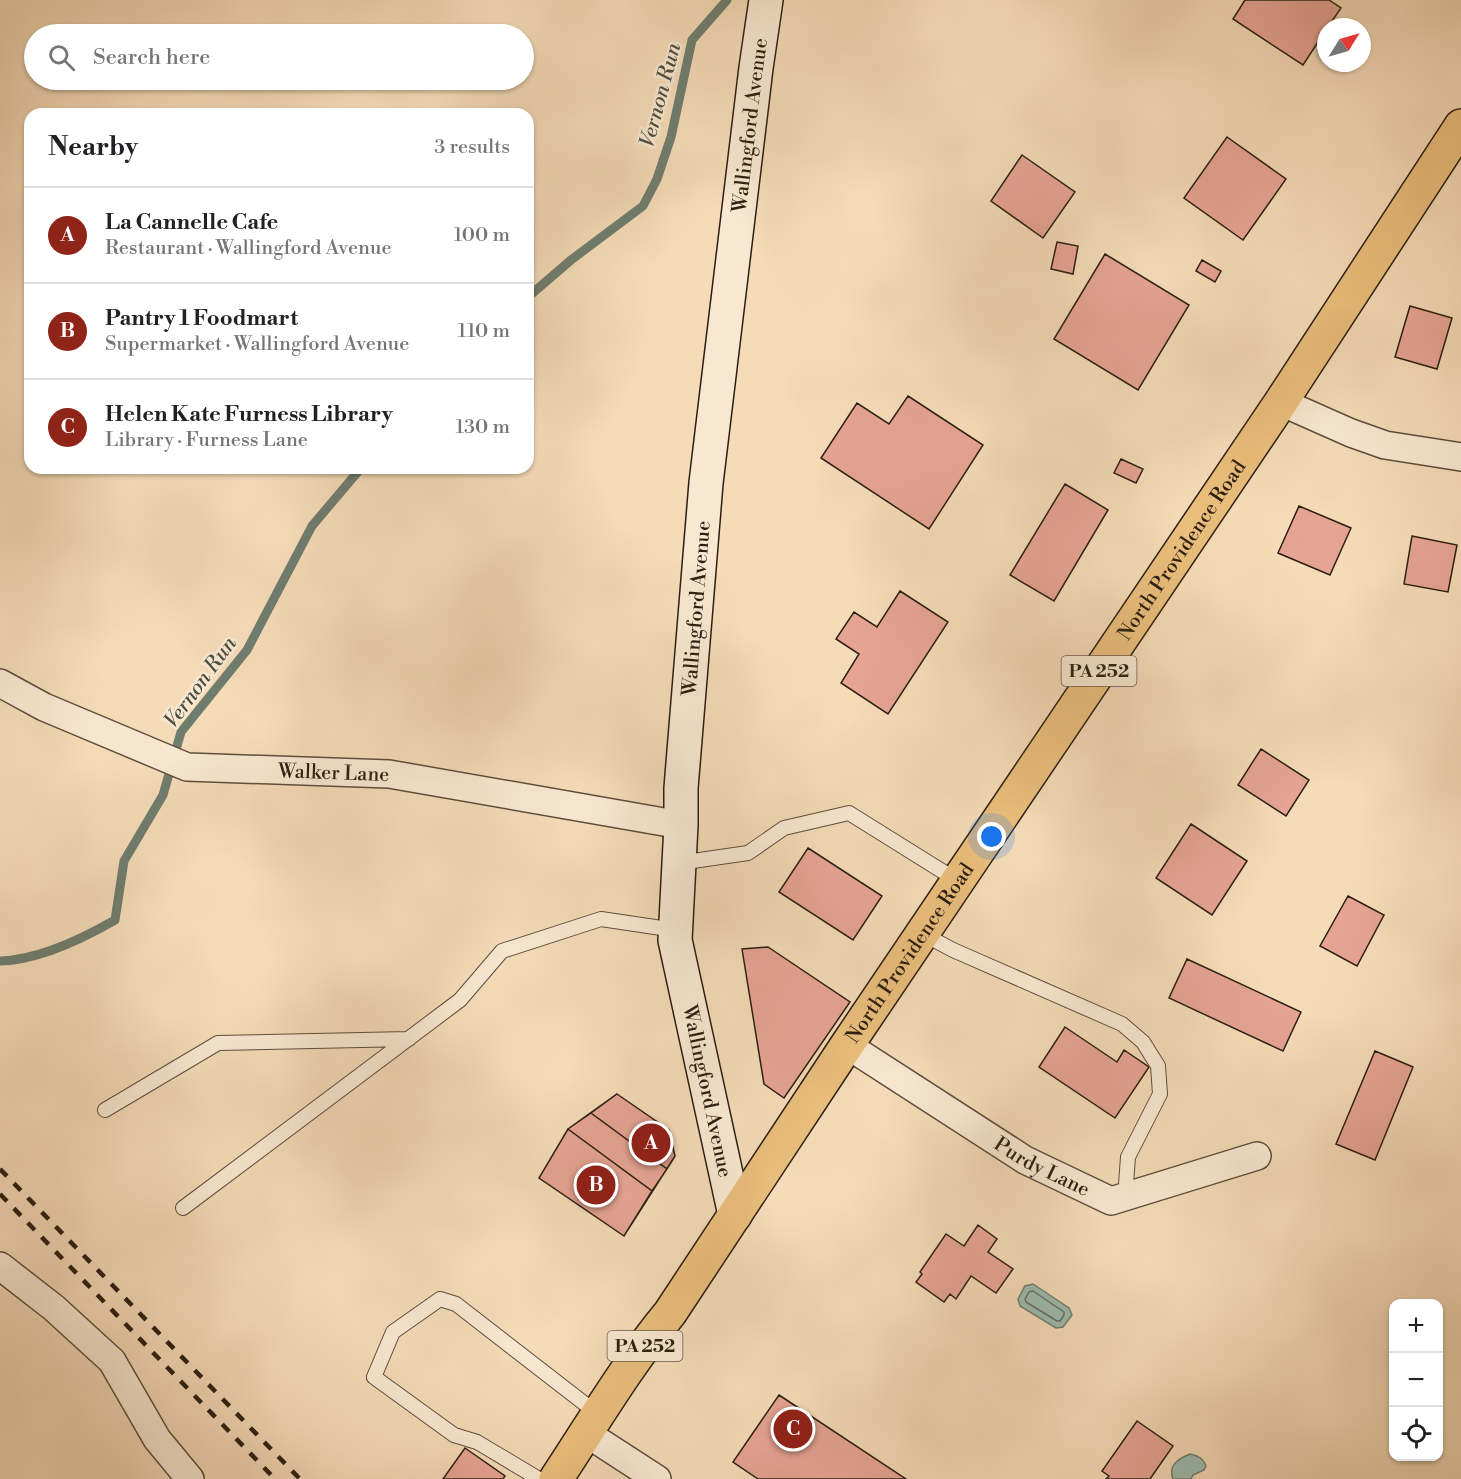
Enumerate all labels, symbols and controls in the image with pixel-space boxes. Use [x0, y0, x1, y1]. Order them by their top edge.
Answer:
north arrow [1317, 18, 1371, 72]
search box [24, 24, 534, 90]
street label: Wallingford Avenue [728, 36, 774, 215]
water label: Vernon Run [635, 40, 687, 150]
icon: search [45, 41, 78, 74]
text: Search here [93, 44, 210, 71]
text: Nearby [48, 131, 138, 163]
text: 3 results [434, 135, 510, 160]
text: La Cannelle Cafe [105, 209, 278, 236]
text: A [60, 223, 75, 248]
text: 100 m [454, 223, 510, 248]
text: Restaurant · Wallingford Avenue [105, 236, 392, 261]
text: Pantry 1 Foodmart [105, 305, 298, 332]
text: B [60, 319, 75, 344]
text: 110 m [458, 319, 510, 344]
text: Supermarket · Wallingford Avenue [105, 332, 409, 357]
text: Helen Kate Furness Library [105, 401, 393, 428]
text: C [60, 415, 75, 440]
text: 130 m [455, 415, 510, 440]
text: Library · Furness Lane [105, 428, 308, 453]
street label: North Providence Road [1113, 455, 1252, 646]
street label: Wallingford Avenue [678, 520, 717, 698]
water label: Vernon Run [159, 632, 243, 733]
road number: PA 252 [1062, 656, 1136, 686]
street label: Walker Lane [277, 759, 390, 788]
your location [977, 822, 1006, 851]
street label: North Providence Road [841, 858, 981, 1048]
street label: Wallingford Avenue [676, 1002, 737, 1180]
pin: A [632, 1120, 670, 1166]
street label: Purdy Lane [989, 1132, 1093, 1203]
pin: B [576, 1162, 616, 1208]
map controls [1389, 1299, 1443, 1461]
button: + [1389, 1299, 1443, 1353]
road number: PA 252 [608, 1331, 682, 1361]
button: − [1389, 1353, 1443, 1407]
pin: C [774, 1406, 812, 1452]
button: locate [1389, 1407, 1443, 1461]

